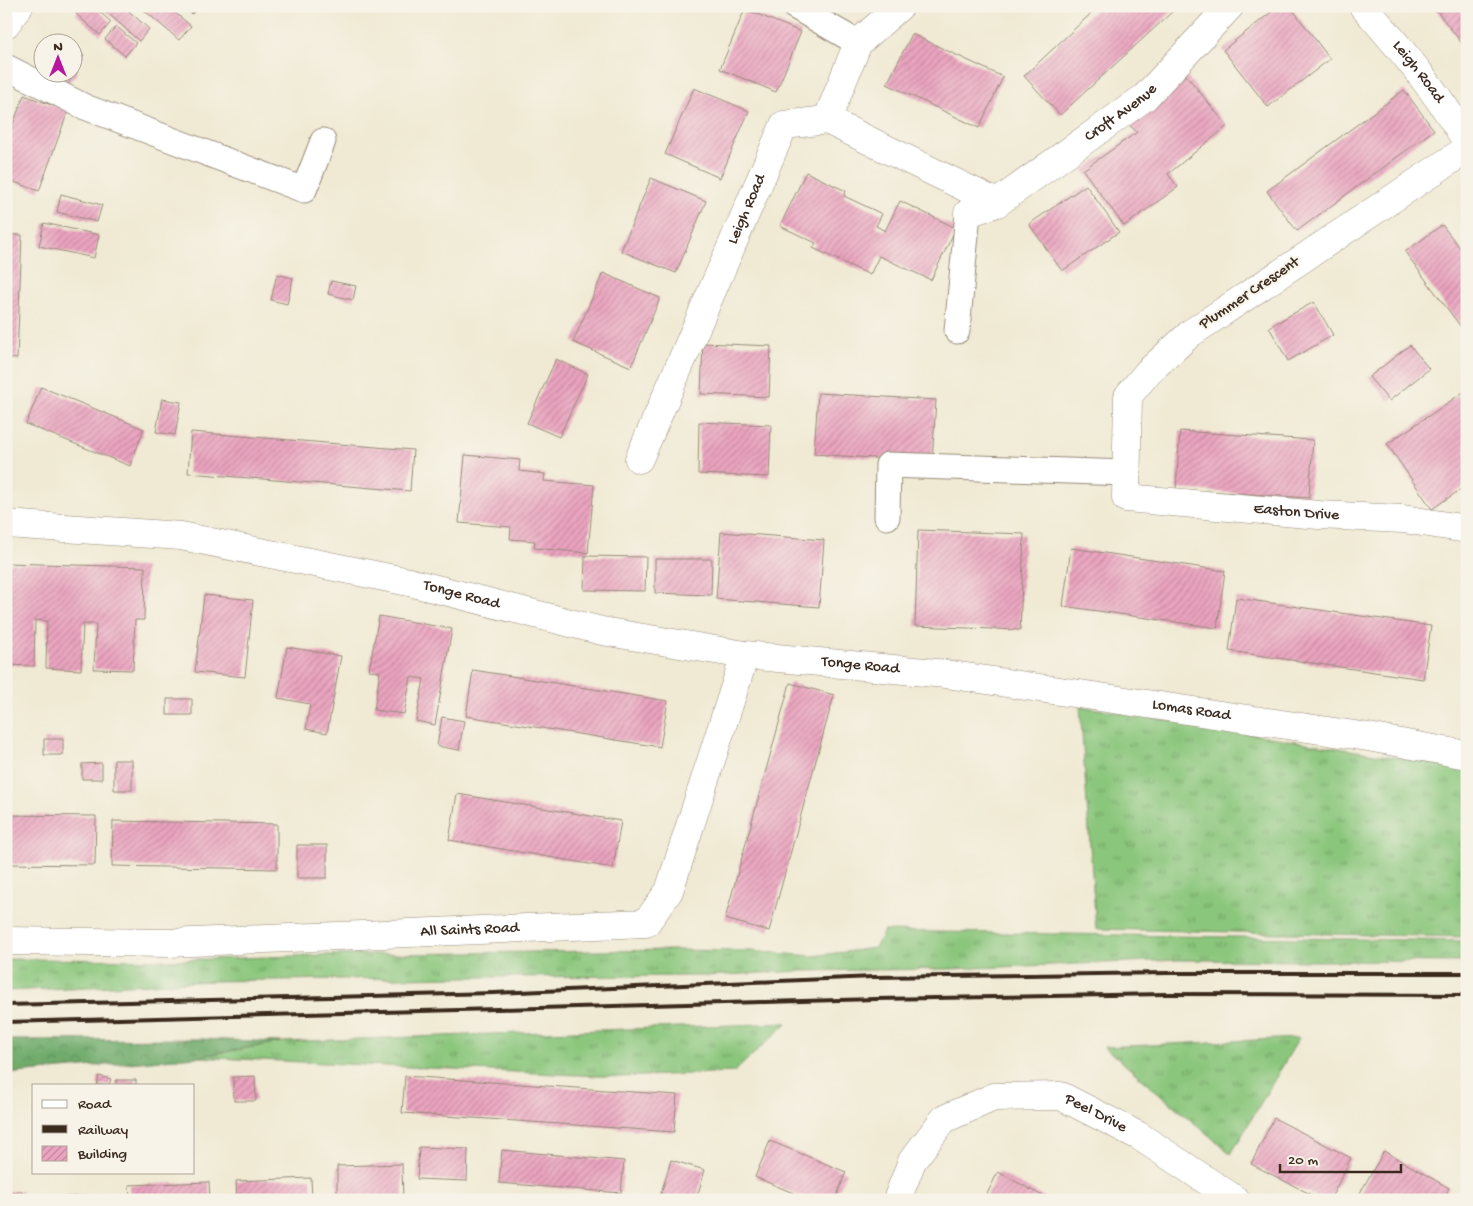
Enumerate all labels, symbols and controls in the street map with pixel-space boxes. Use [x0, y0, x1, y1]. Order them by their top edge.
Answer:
north arrow [32, 32, 82, 82]
street label: Leigh Road [1388, 37, 1449, 108]
text: N [53, 39, 63, 56]
street label: Croft Avenue [1081, 80, 1162, 146]
street label: Leigh Road [724, 170, 771, 247]
street label: Plummer Crescent [1196, 253, 1305, 335]
street label: Easton Drive [1253, 500, 1340, 525]
street label: Tonge Road [420, 576, 503, 615]
street label: Tonge Road [820, 653, 902, 679]
street label: Lomas Road [1151, 695, 1233, 726]
street label: All Saints Road [420, 919, 521, 942]
legend [32, 1084, 195, 1174]
street label: Peel Drive [1060, 1089, 1131, 1138]
text: Road [78, 1096, 112, 1114]
text: Railway [78, 1122, 129, 1140]
scale bar [1280, 1141, 1402, 1173]
text: Building [77, 1146, 127, 1164]
text: 20 m [1288, 1152, 1318, 1170]

